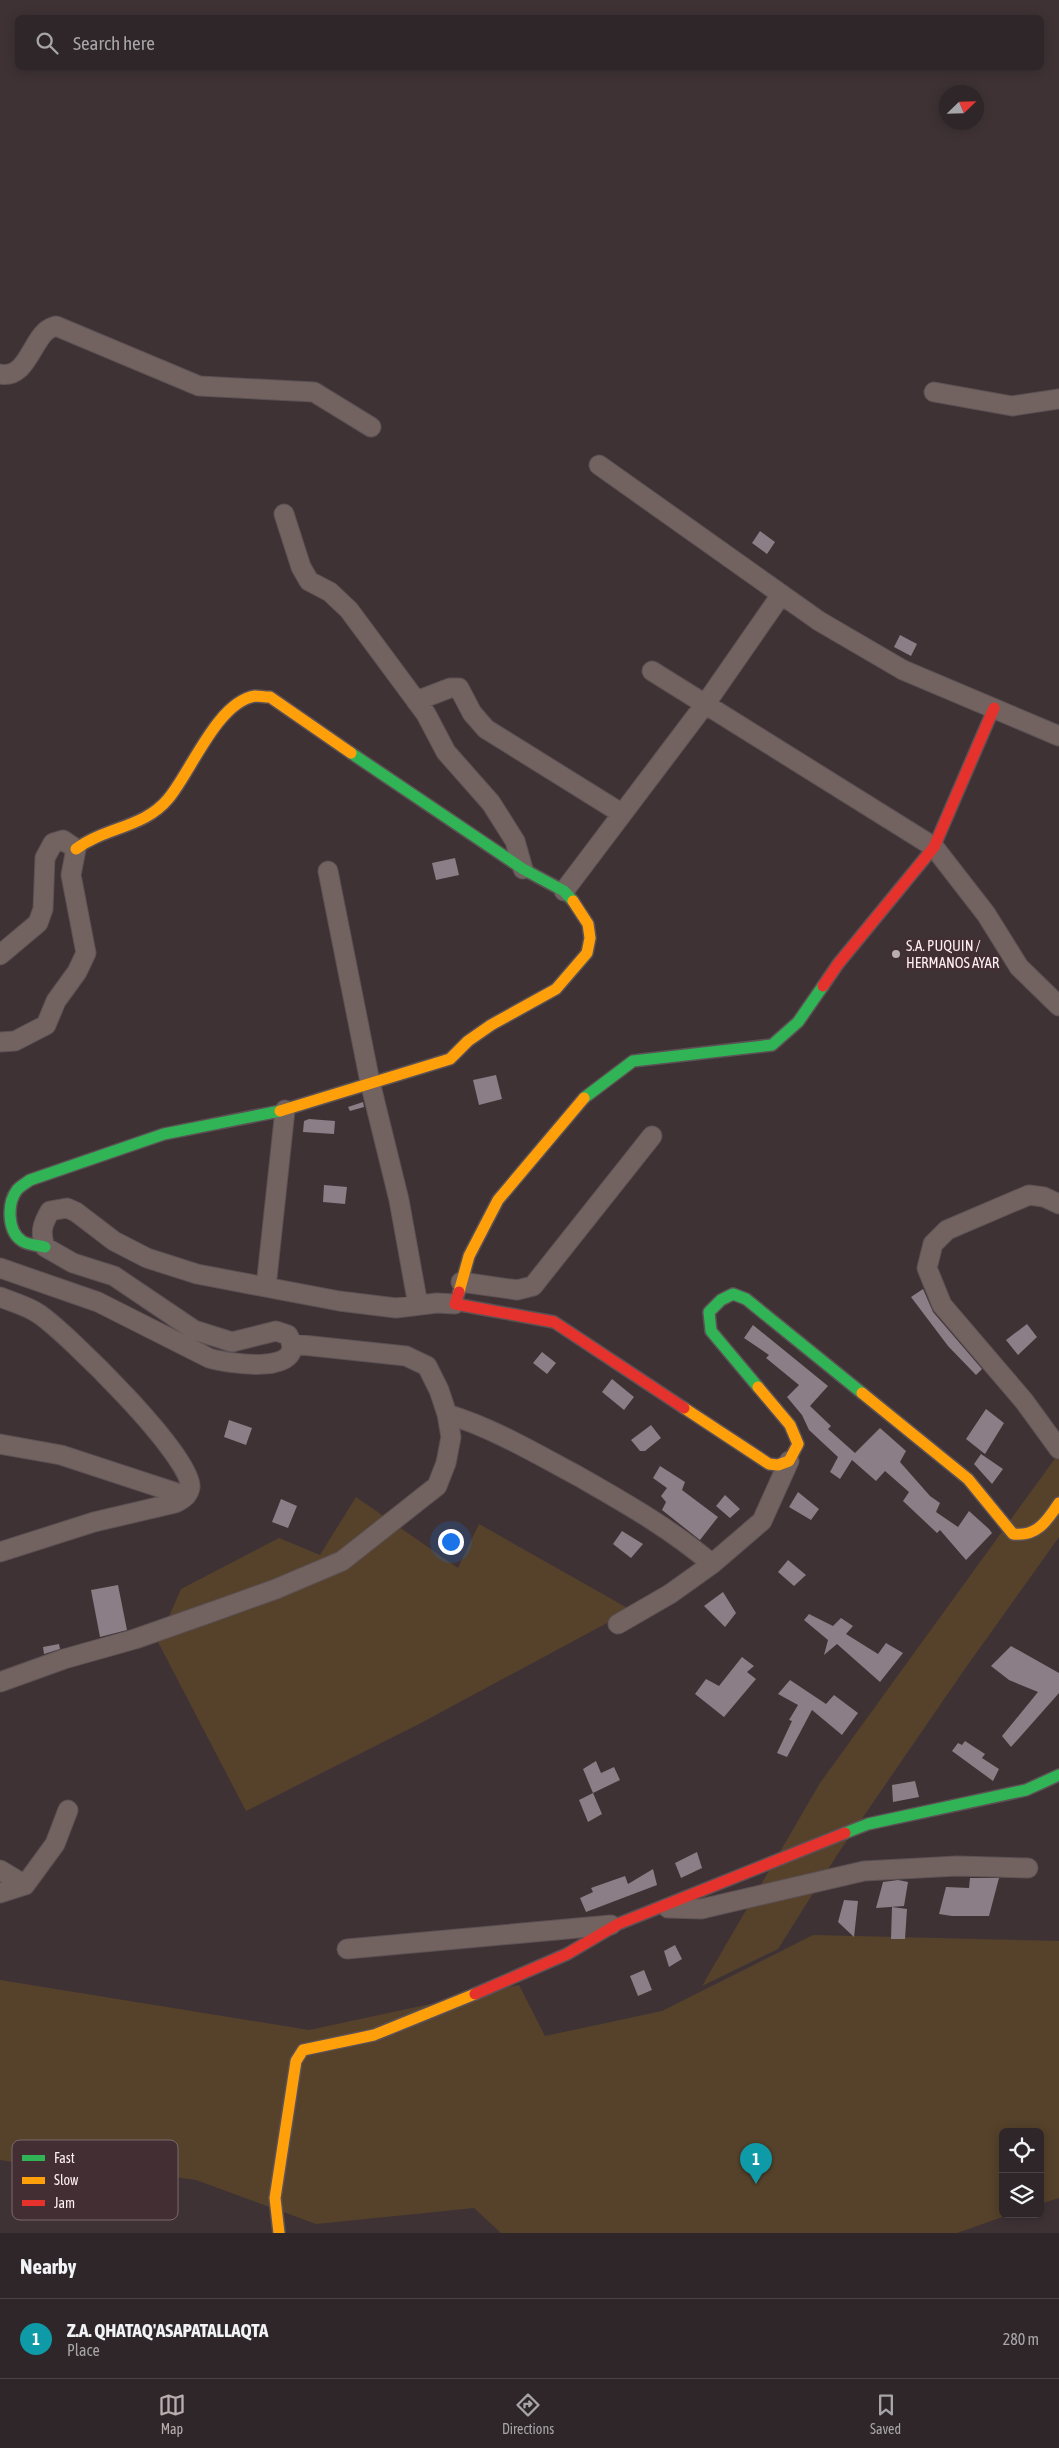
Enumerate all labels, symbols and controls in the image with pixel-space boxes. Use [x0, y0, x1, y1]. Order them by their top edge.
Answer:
search box [15, 15, 1044, 70]
icon: search [33, 29, 61, 57]
text: Search here [73, 32, 155, 54]
north arrow [939, 85, 984, 130]
place label: S.A. PUQUIN / HERMANOS AYAR [906, 937, 1000, 971]
marker: S.A. PUQUIN / HERMANOS AYAR [890, 948, 902, 960]
your location [438, 1529, 464, 1555]
map controls [999, 2128, 1044, 2218]
button: locate [999, 2128, 1044, 2173]
legend [12, 2140, 178, 2220]
pin: 1 [740, 2143, 772, 2184]
text: Fast [54, 2150, 75, 2166]
text: Slow [54, 2172, 79, 2188]
button: layers [999, 2173, 1044, 2218]
text: Jam [54, 2195, 75, 2211]
text: Nearby [20, 2254, 76, 2278]
text: Z.A. QHATAQ'ASAPATALLAQTA [67, 2319, 268, 2341]
text: 1 [32, 2330, 40, 2348]
text: 280 m [1003, 2330, 1039, 2348]
text: Place [67, 2341, 100, 2359]
tab: Map [158, 2391, 186, 2437]
tab: Directions [502, 2391, 554, 2437]
tab: Saved [870, 2391, 901, 2437]

